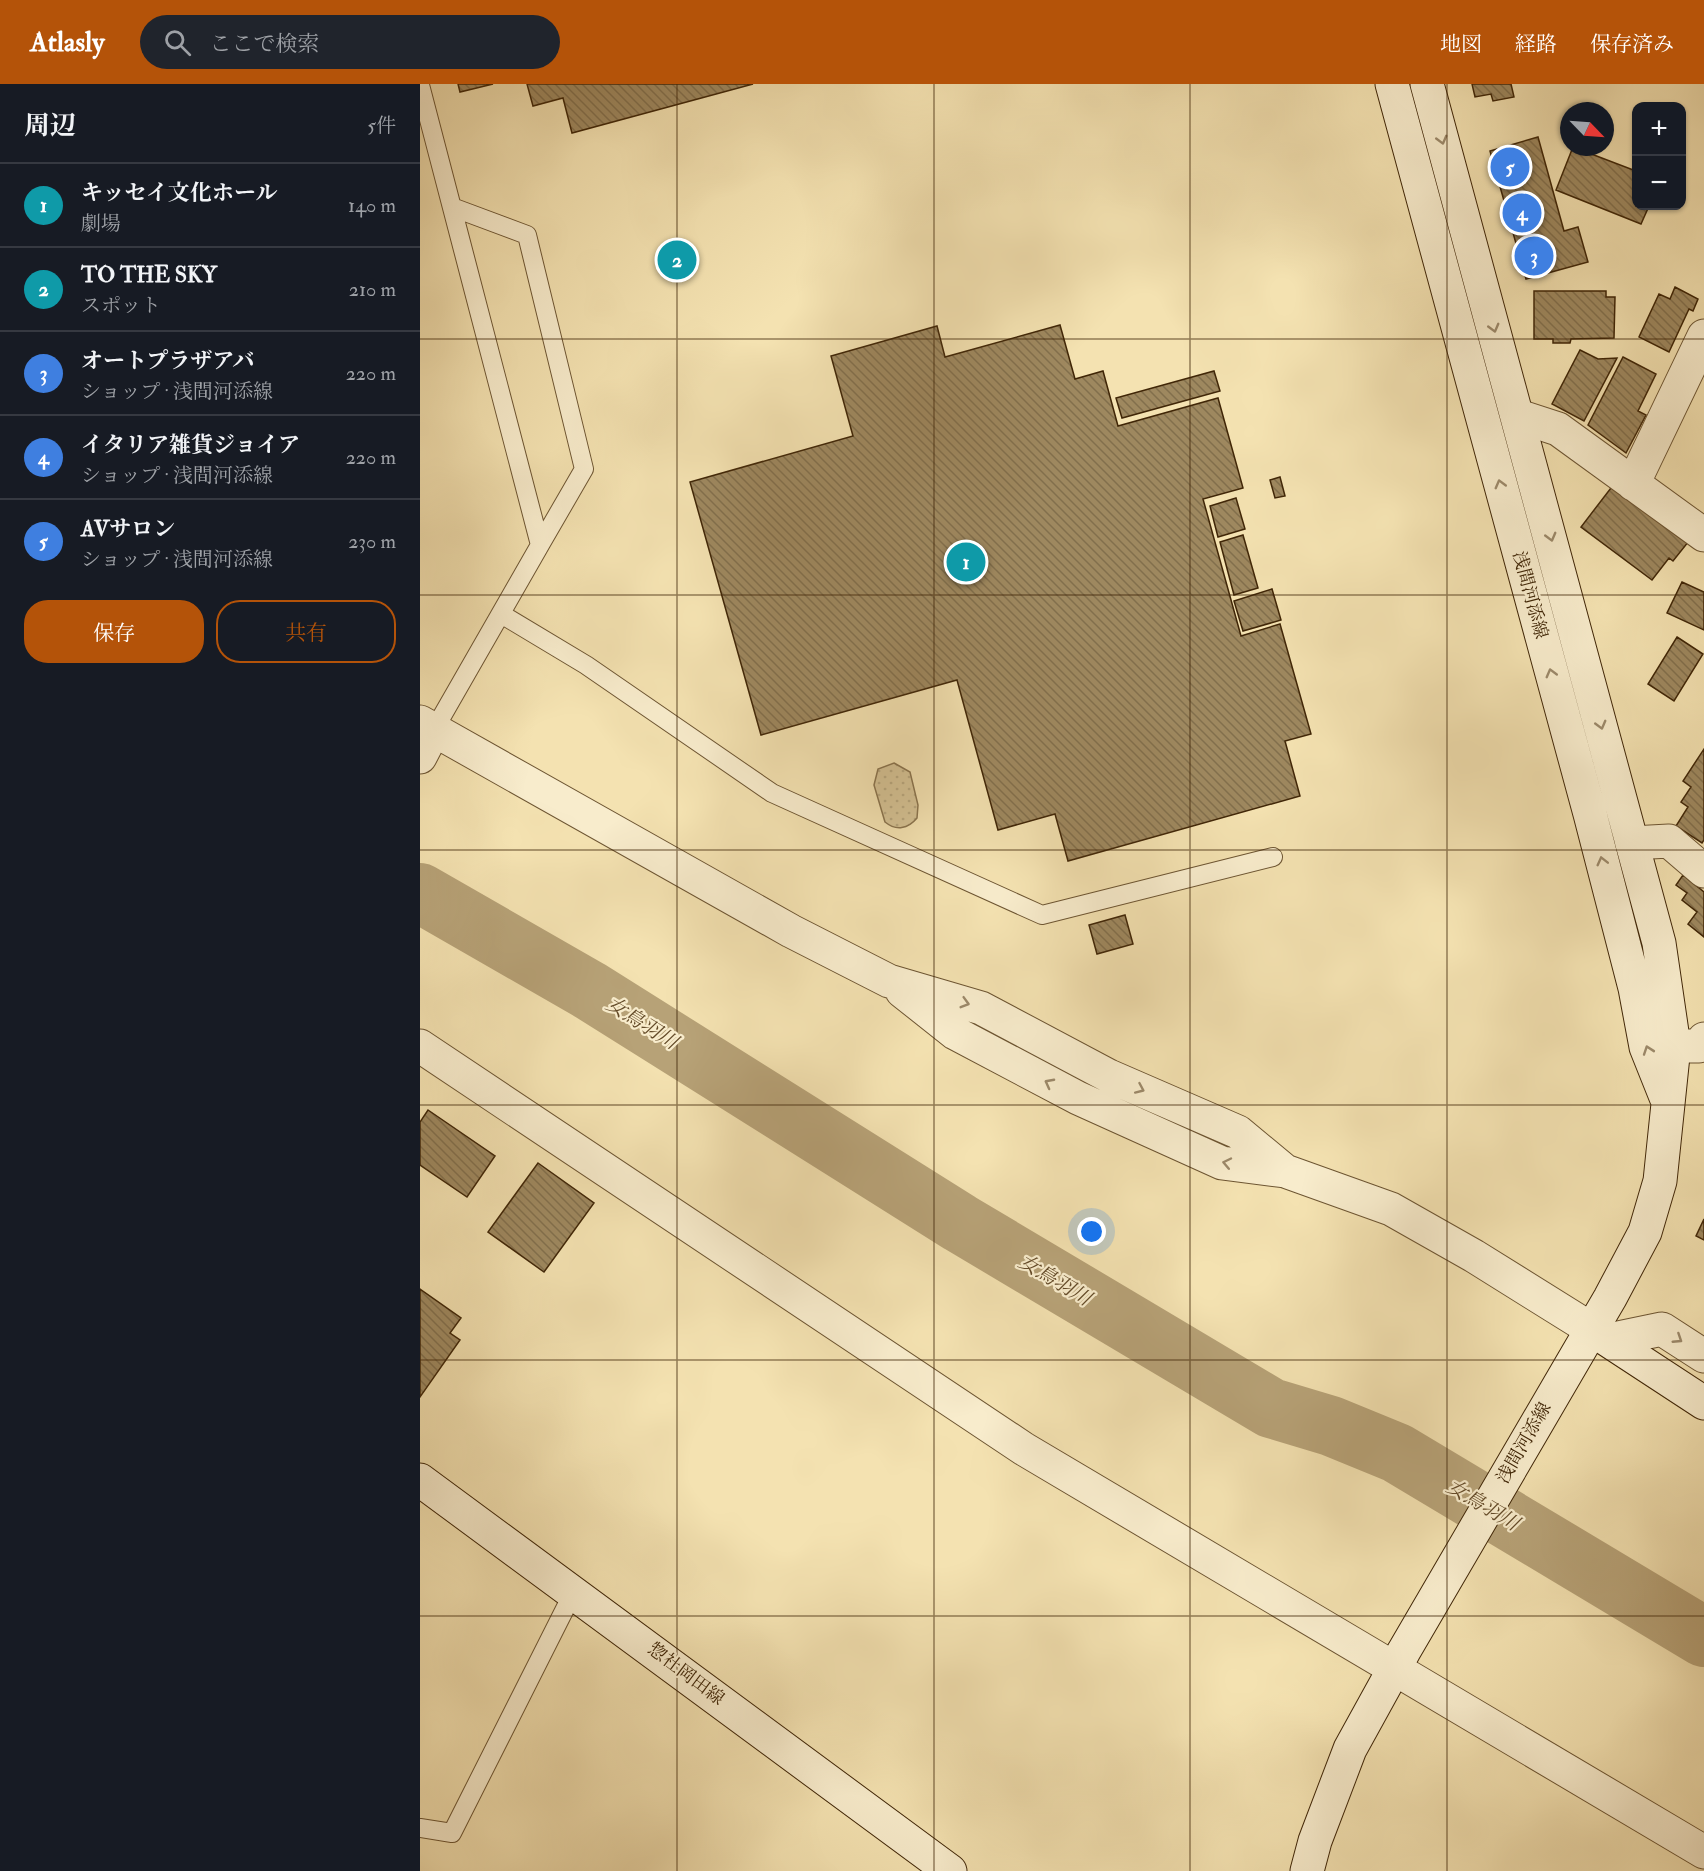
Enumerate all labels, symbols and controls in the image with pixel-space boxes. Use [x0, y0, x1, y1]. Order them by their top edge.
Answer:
search box [140, 15, 560, 69]
text: Atlasly [30, 25, 104, 60]
icon: search [161, 26, 194, 59]
text: ここで検索 [209, 30, 319, 58]
text: 地図 [1440, 31, 1482, 58]
text: 経路 [1515, 31, 1557, 58]
text: 保存済み [1590, 31, 1674, 58]
north arrow [1560, 102, 1614, 156]
map controls [1632, 102, 1686, 210]
button: + [1632, 102, 1686, 156]
text: 周辺 [24, 110, 76, 142]
text: 5件 [367, 113, 396, 138]
one-way arrow [1435, 135, 1448, 145]
pin: 5 [1490, 144, 1530, 190]
button: − [1632, 156, 1686, 210]
text: キッセイ文化ホール [81, 179, 277, 207]
pin: 4 [1502, 190, 1542, 236]
text: 1 [40, 193, 47, 218]
text: 140 m [348, 193, 396, 218]
text: 劇場 [81, 211, 121, 236]
pin: 3 [1514, 234, 1554, 279]
pin: 2 [658, 238, 696, 282]
text: TO THE SKY [81, 261, 217, 289]
text: 2 [38, 277, 49, 302]
text: 210 m [349, 277, 396, 302]
text: スポット [81, 293, 161, 318]
one-way arrow [1487, 323, 1499, 333]
text: オートプラザアバ [81, 347, 255, 375]
text: 3 [40, 361, 47, 386]
text: 220 m [346, 361, 396, 386]
text: ショップ · 浅間河添線 [81, 379, 273, 404]
text: イタリア雑貨ジョイア [81, 431, 300, 459]
text: 4 [38, 445, 49, 470]
text: 220 m [346, 445, 396, 470]
text: ショップ · 浅間河添線 [81, 463, 273, 488]
one-way arrow [1495, 480, 1507, 490]
text: AVサロン [81, 515, 175, 543]
text: 5 [39, 529, 48, 554]
text: 230 m [348, 529, 396, 554]
one-way arrow [1543, 532, 1556, 542]
pin: 1 [946, 540, 986, 584]
text: ショップ · 浅間河添線 [81, 547, 273, 572]
street label: 浅間河添線 [1507, 549, 1553, 641]
button: 保存 [24, 600, 204, 663]
button: 共有 [216, 600, 396, 663]
one-way arrow [1546, 668, 1558, 678]
one-way arrow [1594, 719, 1606, 730]
one-way arrow [1596, 856, 1609, 866]
water label: 女鳥羽川 [601, 991, 684, 1056]
one-way arrow [959, 996, 970, 1008]
one-way arrow [1643, 1045, 1655, 1056]
one-way arrow [1045, 1079, 1055, 1090]
one-way arrow [1133, 1082, 1144, 1094]
one-way arrow [1222, 1157, 1232, 1170]
your location [1077, 1217, 1106, 1246]
water label: 女鳥羽川 [1014, 1249, 1097, 1312]
one-way arrow [1672, 1332, 1682, 1344]
street label: 浅間河添線 [1492, 1398, 1556, 1488]
water label: 女鳥羽川 [1442, 1474, 1525, 1537]
street label: 惣社岡田線 [643, 1638, 729, 1710]

